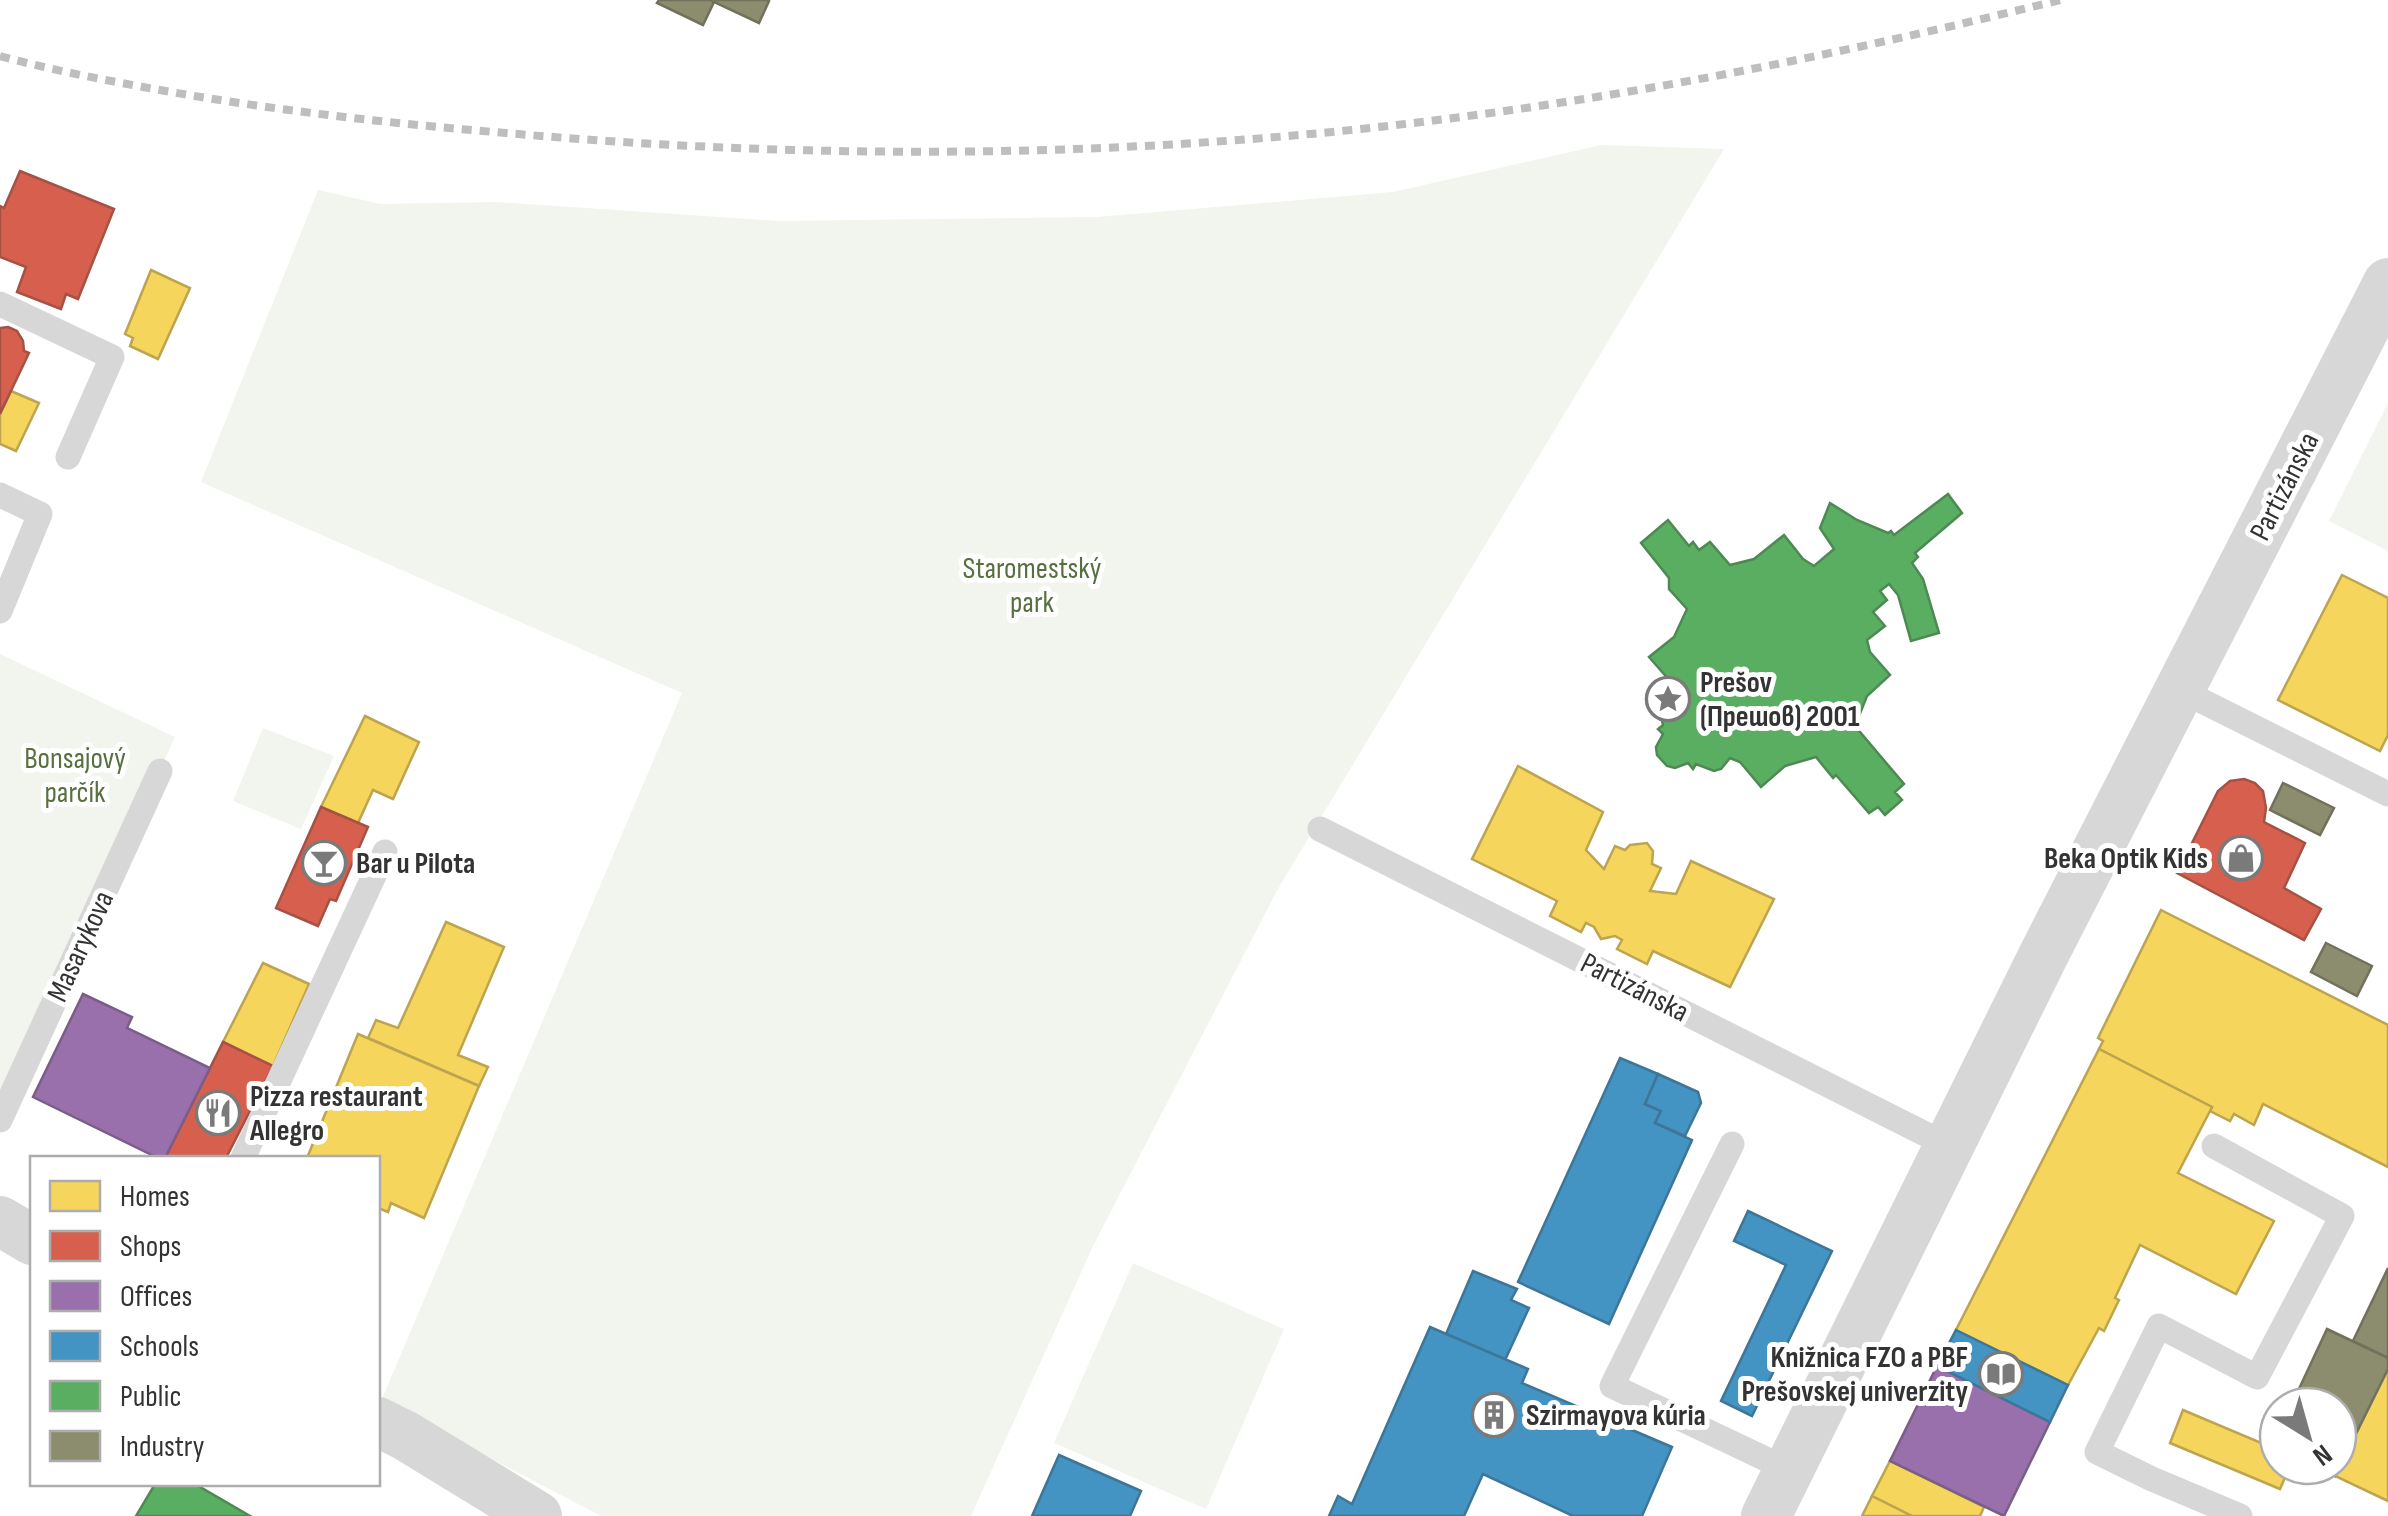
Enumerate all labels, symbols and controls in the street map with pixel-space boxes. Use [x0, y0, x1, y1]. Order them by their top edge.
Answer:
street label: Partizánska [2242, 426, 2327, 547]
park label: Staromestský park [963, 551, 1102, 621]
place label: Prešov (Прешов) 2001 [1700, 665, 1860, 735]
place icon: Prešov (Прешов) 2001 [1645, 676, 1691, 722]
park label: Bonsajový parčík [24, 741, 126, 811]
shop icon: Beka Optik Kids [2218, 835, 2264, 881]
bar icon: Bar u Pilota [301, 840, 347, 886]
place label: Beka Optik Kids [2044, 841, 2208, 877]
place label: Bar u Pilota [356, 846, 475, 882]
street label: Masarykova [40, 885, 122, 1007]
street label: Partizánska [1574, 945, 1695, 1030]
place label: Pizza restaurant Allegro [249, 1079, 423, 1149]
restaurant icon: Pizza restaurant Allegro [195, 1090, 241, 1136]
legend [30, 1156, 380, 1486]
text: Homes [120, 1179, 190, 1215]
text: Shops [120, 1229, 181, 1265]
text: Offices [120, 1279, 192, 1315]
text: Schools [120, 1329, 199, 1365]
place label: Knižnica FZO a PBF Prešovskej univerzity [1741, 1340, 1969, 1410]
library icon: Knižnica FZO a PBF Prešovskej univerzity [1978, 1351, 2024, 1397]
text: Public [120, 1379, 181, 1415]
north arrow [2258, 1386, 2358, 1486]
building icon: Szirmayova kúria [1471, 1392, 1517, 1438]
place label: Szirmayova kúria [1526, 1398, 1706, 1434]
text: Industry [120, 1429, 205, 1465]
text: N [2306, 1437, 2338, 1472]

